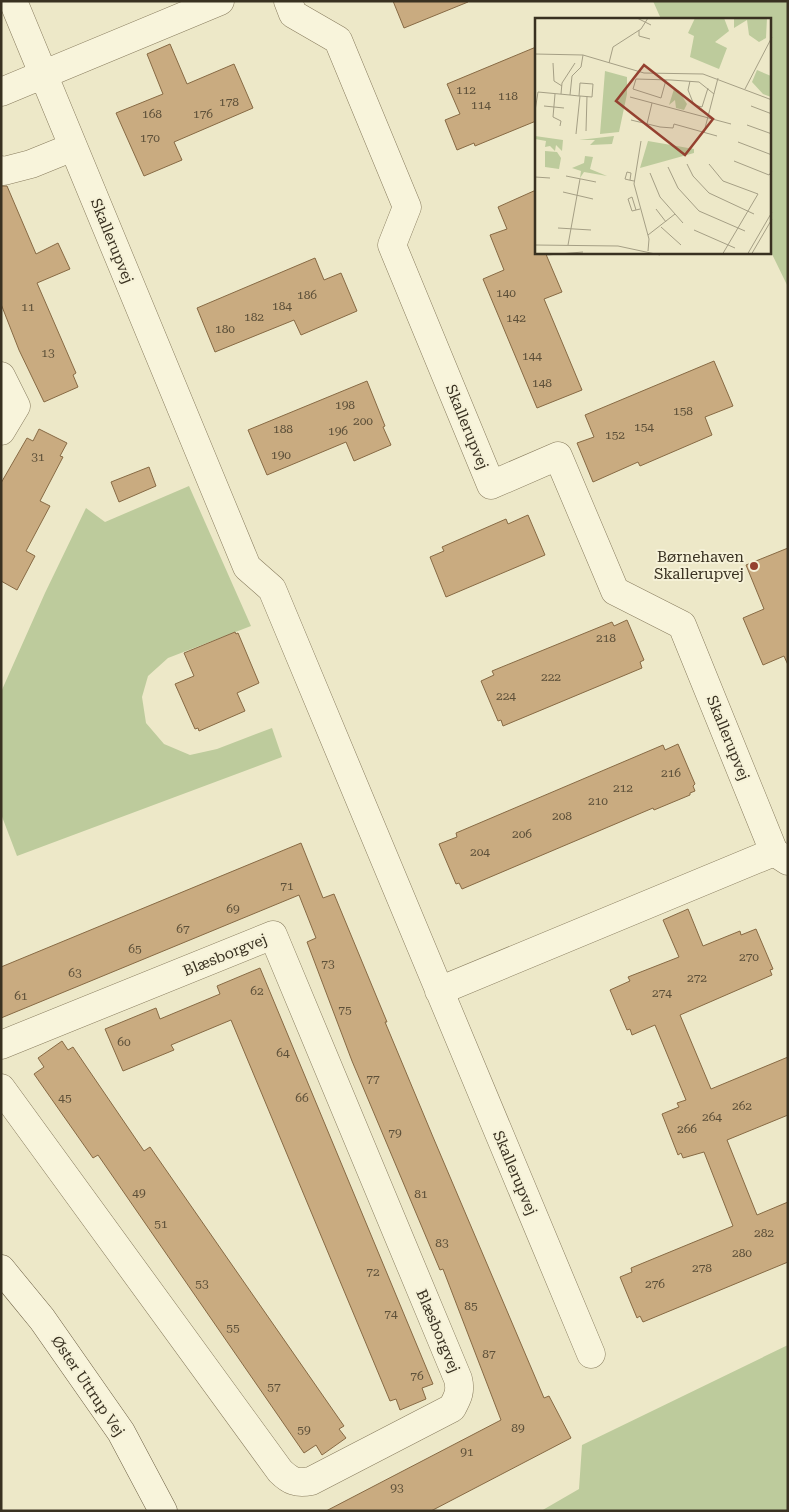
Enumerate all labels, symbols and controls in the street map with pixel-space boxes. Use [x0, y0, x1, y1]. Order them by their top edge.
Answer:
inset map [535, 18, 772, 254]
house number: 112 [456, 83, 476, 97]
house number: 118 [498, 89, 518, 103]
house number: 178 [219, 95, 239, 109]
house number: 114 [471, 98, 491, 112]
house number: 168 [142, 107, 162, 121]
house number: 176 [193, 107, 213, 121]
house number: 170 [140, 131, 160, 145]
street label: Skallerupvej [87, 196, 137, 286]
house number: 140 [496, 286, 516, 300]
house number: 186 [297, 288, 317, 302]
house number: 184 [272, 299, 292, 313]
house number: 11 [21, 300, 35, 314]
house number: 182 [244, 310, 264, 324]
house number: 142 [506, 311, 526, 325]
house number: 180 [215, 322, 235, 336]
house number: 13 [41, 346, 55, 360]
house number: 144 [522, 349, 542, 363]
house number: 148 [532, 376, 552, 390]
street label: Skallerupvej [442, 382, 492, 472]
house number: 198 [335, 398, 355, 412]
house number: 158 [673, 404, 693, 418]
house number: 200 [353, 414, 373, 428]
house number: 154 [634, 420, 654, 434]
house number: 188 [273, 422, 293, 436]
house number: 196 [328, 424, 348, 438]
house number: 152 [605, 428, 625, 442]
house number: 190 [271, 448, 291, 462]
house number: 31 [31, 450, 45, 464]
place label: Børnehaven Skallerupvej [654, 548, 744, 583]
marker: Børnehaven Skallerupvej [748, 560, 760, 572]
house number: 218 [596, 631, 616, 645]
house number: 222 [541, 670, 561, 684]
house number: 224 [496, 689, 516, 703]
street label: Skallerupvej [703, 693, 753, 783]
house number: 216 [661, 766, 681, 780]
house number: 212 [613, 781, 633, 795]
house number: 210 [588, 794, 608, 808]
house number: 208 [552, 809, 572, 823]
house number: 206 [512, 827, 532, 841]
house number: 204 [470, 845, 490, 859]
house number: 71 [280, 879, 294, 893]
house number: 69 [226, 902, 240, 916]
house number: 67 [176, 922, 190, 936]
street label: Blæsborgvej [180, 930, 270, 980]
house number: 65 [128, 942, 142, 956]
house number: 270 [739, 950, 759, 964]
house number: 73 [321, 957, 335, 971]
house number: 63 [68, 966, 82, 980]
house number: 272 [687, 971, 707, 985]
house number: 62 [250, 984, 264, 998]
house number: 274 [652, 986, 672, 1000]
house number: 61 [14, 989, 28, 1003]
house number: 75 [338, 1003, 352, 1017]
house number: 60 [117, 1035, 131, 1049]
house number: 64 [276, 1046, 290, 1060]
house number: 77 [366, 1072, 380, 1086]
house number: 45 [58, 1091, 72, 1105]
house number: 66 [295, 1091, 309, 1105]
house number: 262 [732, 1099, 752, 1113]
house number: 264 [702, 1110, 722, 1124]
house number: 266 [677, 1122, 697, 1136]
house number: 79 [388, 1126, 402, 1140]
street label: Skallerupvej [489, 1128, 541, 1218]
house number: 49 [132, 1186, 146, 1200]
house number: 81 [414, 1187, 428, 1201]
house number: 51 [154, 1217, 168, 1231]
house number: 282 [754, 1226, 774, 1240]
house number: 83 [435, 1236, 449, 1250]
house number: 280 [732, 1246, 752, 1260]
house number: 278 [692, 1261, 712, 1275]
house number: 72 [366, 1265, 380, 1279]
house number: 53 [195, 1277, 209, 1291]
house number: 276 [645, 1277, 665, 1291]
street label: Blæsborgvej [412, 1287, 464, 1375]
house number: 85 [464, 1299, 478, 1313]
house number: 74 [384, 1307, 398, 1321]
house number: 55 [226, 1321, 240, 1335]
street label: Øster Uttrup Vej [48, 1332, 128, 1440]
house number: 87 [482, 1347, 496, 1361]
house number: 76 [410, 1369, 424, 1383]
house number: 57 [267, 1380, 281, 1394]
house number: 89 [511, 1421, 525, 1435]
house number: 59 [297, 1423, 311, 1437]
house number: 91 [460, 1445, 474, 1459]
house number: 93 [390, 1481, 404, 1495]

